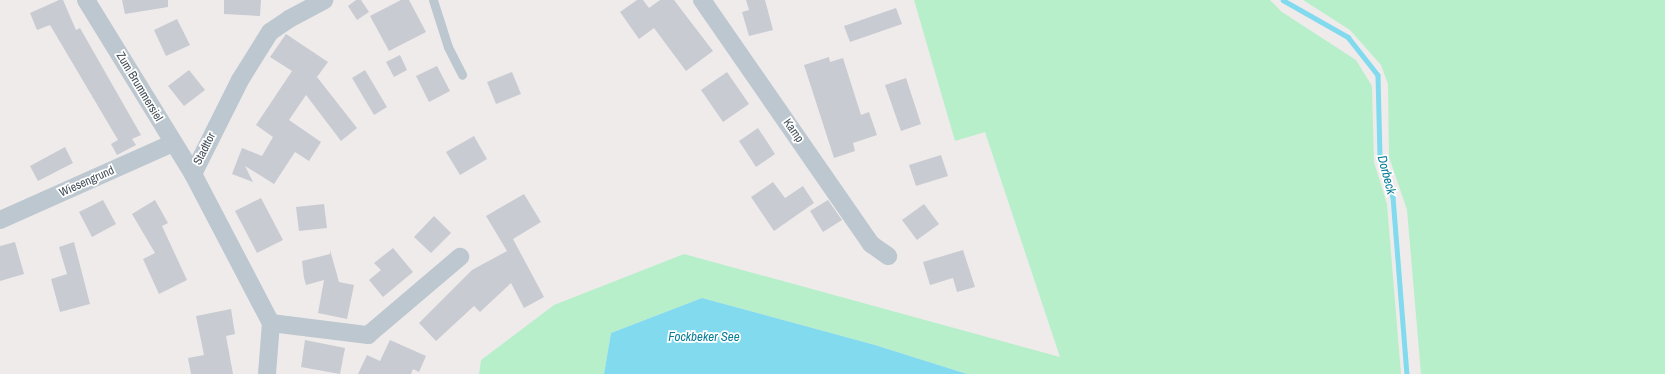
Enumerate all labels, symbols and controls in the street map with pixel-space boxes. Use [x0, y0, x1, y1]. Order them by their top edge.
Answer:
street label: Zum Brummersiel [113, 50, 165, 124]
street label: Kamp [780, 116, 806, 146]
street label: Stadttor [191, 130, 219, 168]
water label: Dorbeck [1373, 154, 1399, 196]
street label: Wiesengrund [57, 164, 117, 200]
water label: Fockbeker See [668, 329, 740, 345]

